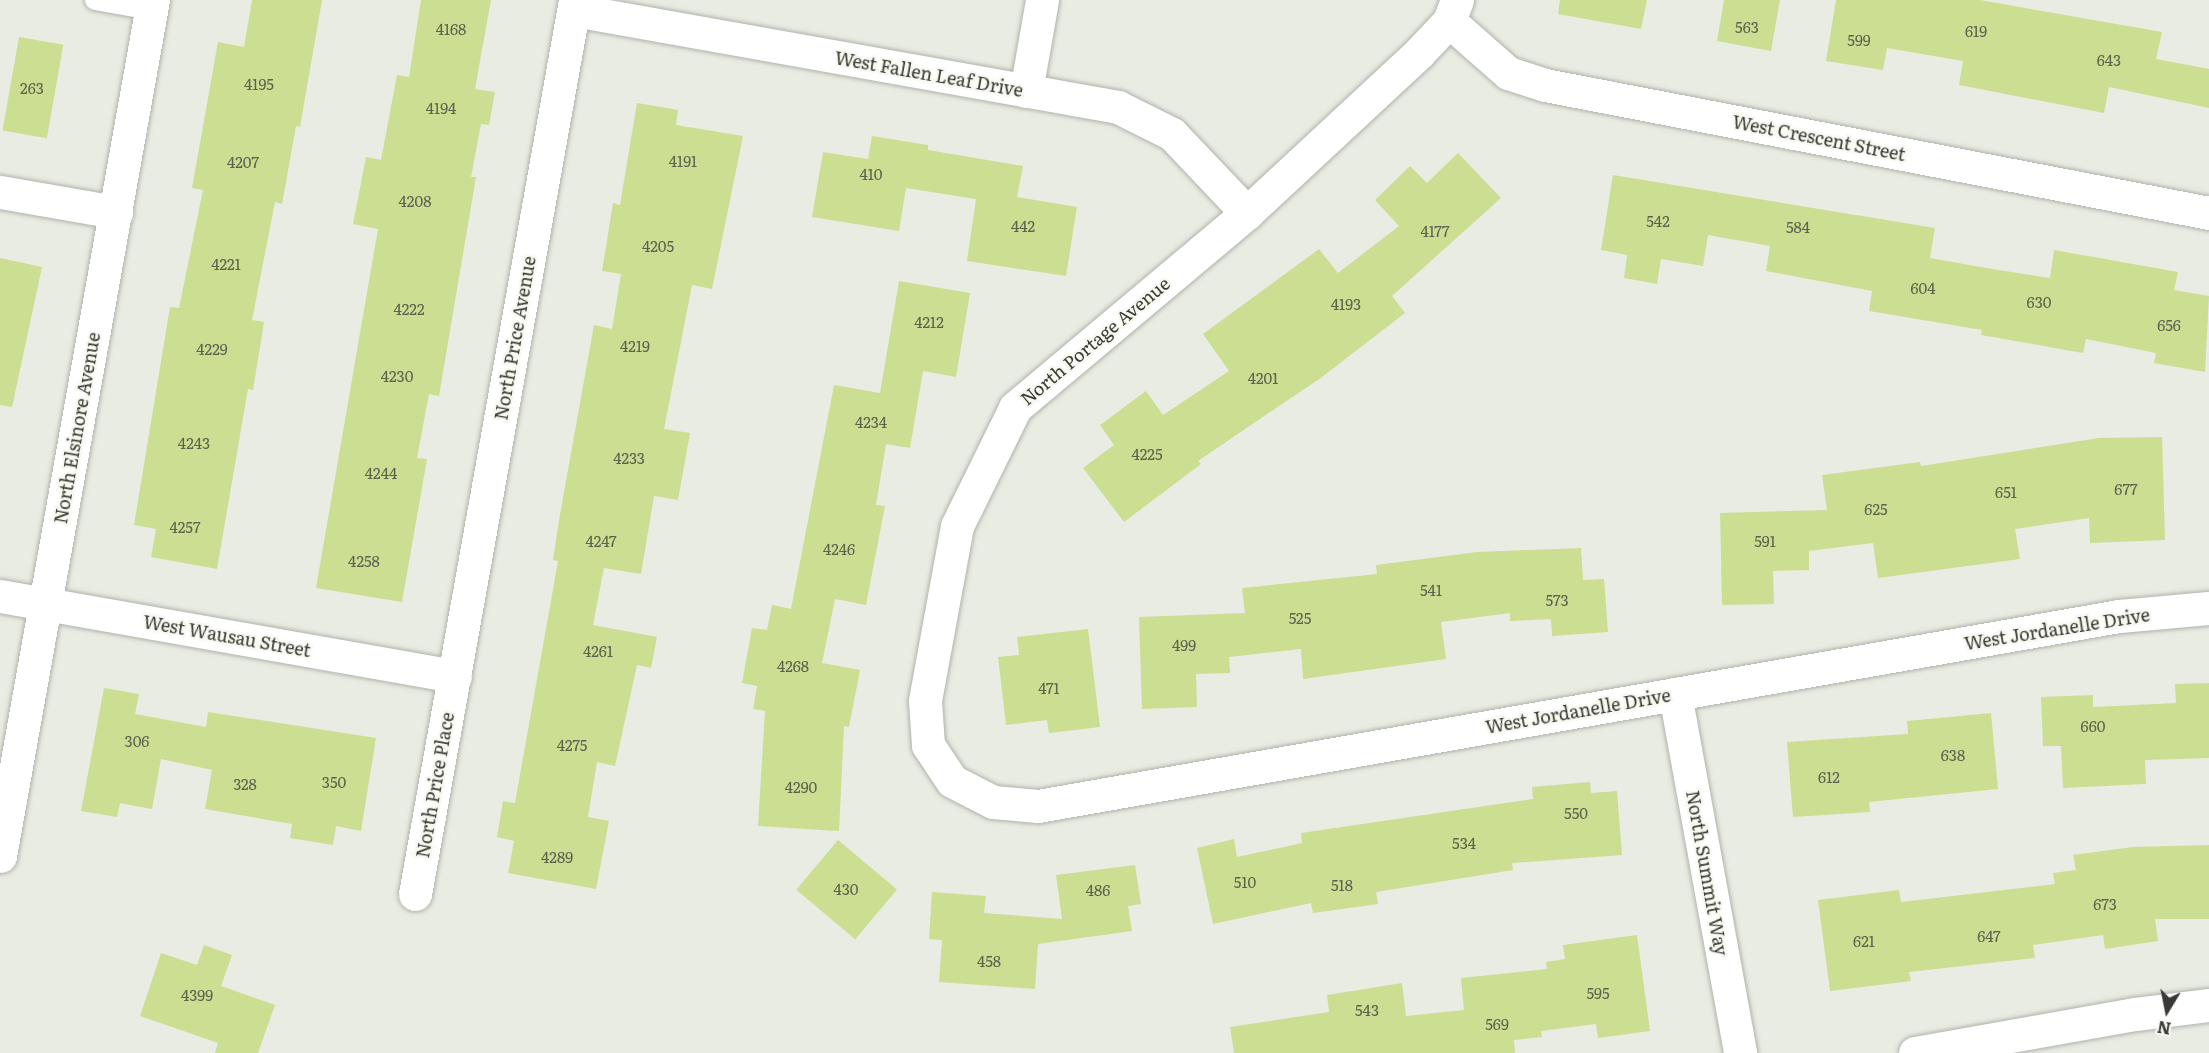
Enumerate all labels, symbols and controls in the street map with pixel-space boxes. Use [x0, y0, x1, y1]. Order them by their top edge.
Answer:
house number: 563 [1735, 18, 1759, 36]
house number: 4168 [436, 20, 466, 38]
house number: 619 [1965, 22, 1987, 40]
house number: 599 [1847, 31, 1871, 49]
street label: West Fallen Leaf Drive [833, 47, 1025, 101]
house number: 643 [2097, 51, 2121, 69]
house number: 4195 [244, 75, 274, 93]
house number: 263 [20, 79, 44, 97]
house number: 4194 [426, 99, 456, 117]
street label: West Crescent Street [1731, 111, 1907, 165]
house number: 4191 [669, 152, 697, 170]
house number: 4207 [227, 153, 259, 171]
house number: 410 [859, 165, 883, 183]
house number: 4208 [399, 192, 431, 210]
house number: 542 [1646, 212, 1670, 230]
house number: 442 [1011, 217, 1035, 235]
house number: 584 [1786, 218, 1810, 236]
house number: 4177 [1420, 222, 1450, 240]
house number: 4205 [642, 237, 674, 255]
street label: North Price Avenue [490, 254, 540, 422]
house number: 4221 [211, 255, 241, 273]
street label: North Portage Avenue [1016, 272, 1174, 410]
house number: 604 [1911, 279, 1935, 297]
house number: 630 [2027, 293, 2051, 311]
house number: 4193 [1331, 295, 1361, 313]
house number: 4222 [393, 300, 425, 318]
house number: 4212 [914, 313, 944, 331]
house number: 656 [2157, 316, 2181, 334]
street label: North Elsinore Avenue [50, 331, 104, 525]
house number: 4219 [620, 337, 650, 355]
house number: 4229 [196, 340, 228, 358]
house number: 4230 [381, 367, 413, 385]
house number: 4201 [1248, 369, 1278, 387]
house number: 4234 [855, 413, 887, 431]
house number: 4243 [178, 434, 210, 452]
house number: 4225 [1131, 445, 1163, 463]
house number: 4233 [613, 449, 645, 467]
house number: 4244 [365, 464, 397, 482]
house number: 677 [2114, 480, 2138, 498]
house number: 651 [1995, 483, 2017, 501]
house number: 625 [1864, 500, 1888, 518]
house number: 4257 [169, 518, 201, 536]
house number: 4247 [585, 532, 617, 550]
house number: 591 [1754, 532, 1776, 550]
house number: 4246 [823, 540, 855, 558]
house number: 4258 [348, 552, 380, 570]
house number: 541 [1420, 581, 1442, 599]
house number: 573 [1545, 591, 1569, 609]
street label: West Jordanelle Drive [1963, 604, 2151, 654]
house number: 525 [1289, 609, 1311, 627]
street label: West Wausau Street [141, 611, 313, 661]
house number: 499 [1172, 636, 1196, 654]
house number: 4261 [583, 642, 613, 660]
house number: 4268 [777, 657, 809, 675]
house number: 471 [1038, 679, 1060, 697]
street label: West Jordanelle Drive [1484, 684, 1672, 738]
street label: North Price Place [412, 710, 458, 860]
house number: 660 [2081, 717, 2105, 735]
house number: 306 [125, 732, 149, 750]
house number: 4275 [557, 736, 587, 754]
house number: 638 [1941, 746, 1965, 764]
house number: 612 [1818, 768, 1840, 786]
house number: 350 [322, 773, 346, 791]
house number: 328 [233, 775, 257, 793]
house number: 4290 [785, 778, 817, 796]
street label: North Summit Way [1682, 789, 1732, 957]
house number: 550 [1564, 804, 1588, 822]
house number: 534 [1452, 834, 1476, 852]
house number: 4289 [541, 848, 573, 866]
house number: 510 [1234, 873, 1256, 891]
house number: 518 [1331, 876, 1353, 894]
house number: 430 [833, 880, 859, 898]
house number: 486 [1086, 881, 1110, 899]
house number: 673 [2093, 895, 2117, 913]
house number: 647 [1977, 927, 2001, 945]
house number: 621 [1853, 932, 1875, 950]
house number: 458 [977, 952, 1001, 970]
north arrow [2137, 981, 2197, 1041]
house number: 595 [1586, 984, 1610, 1002]
house number: 4399 [181, 986, 213, 1004]
house number: 543 [1355, 1001, 1379, 1019]
house number: 569 [1485, 1015, 1509, 1033]
text: N [2155, 1016, 2173, 1042]

